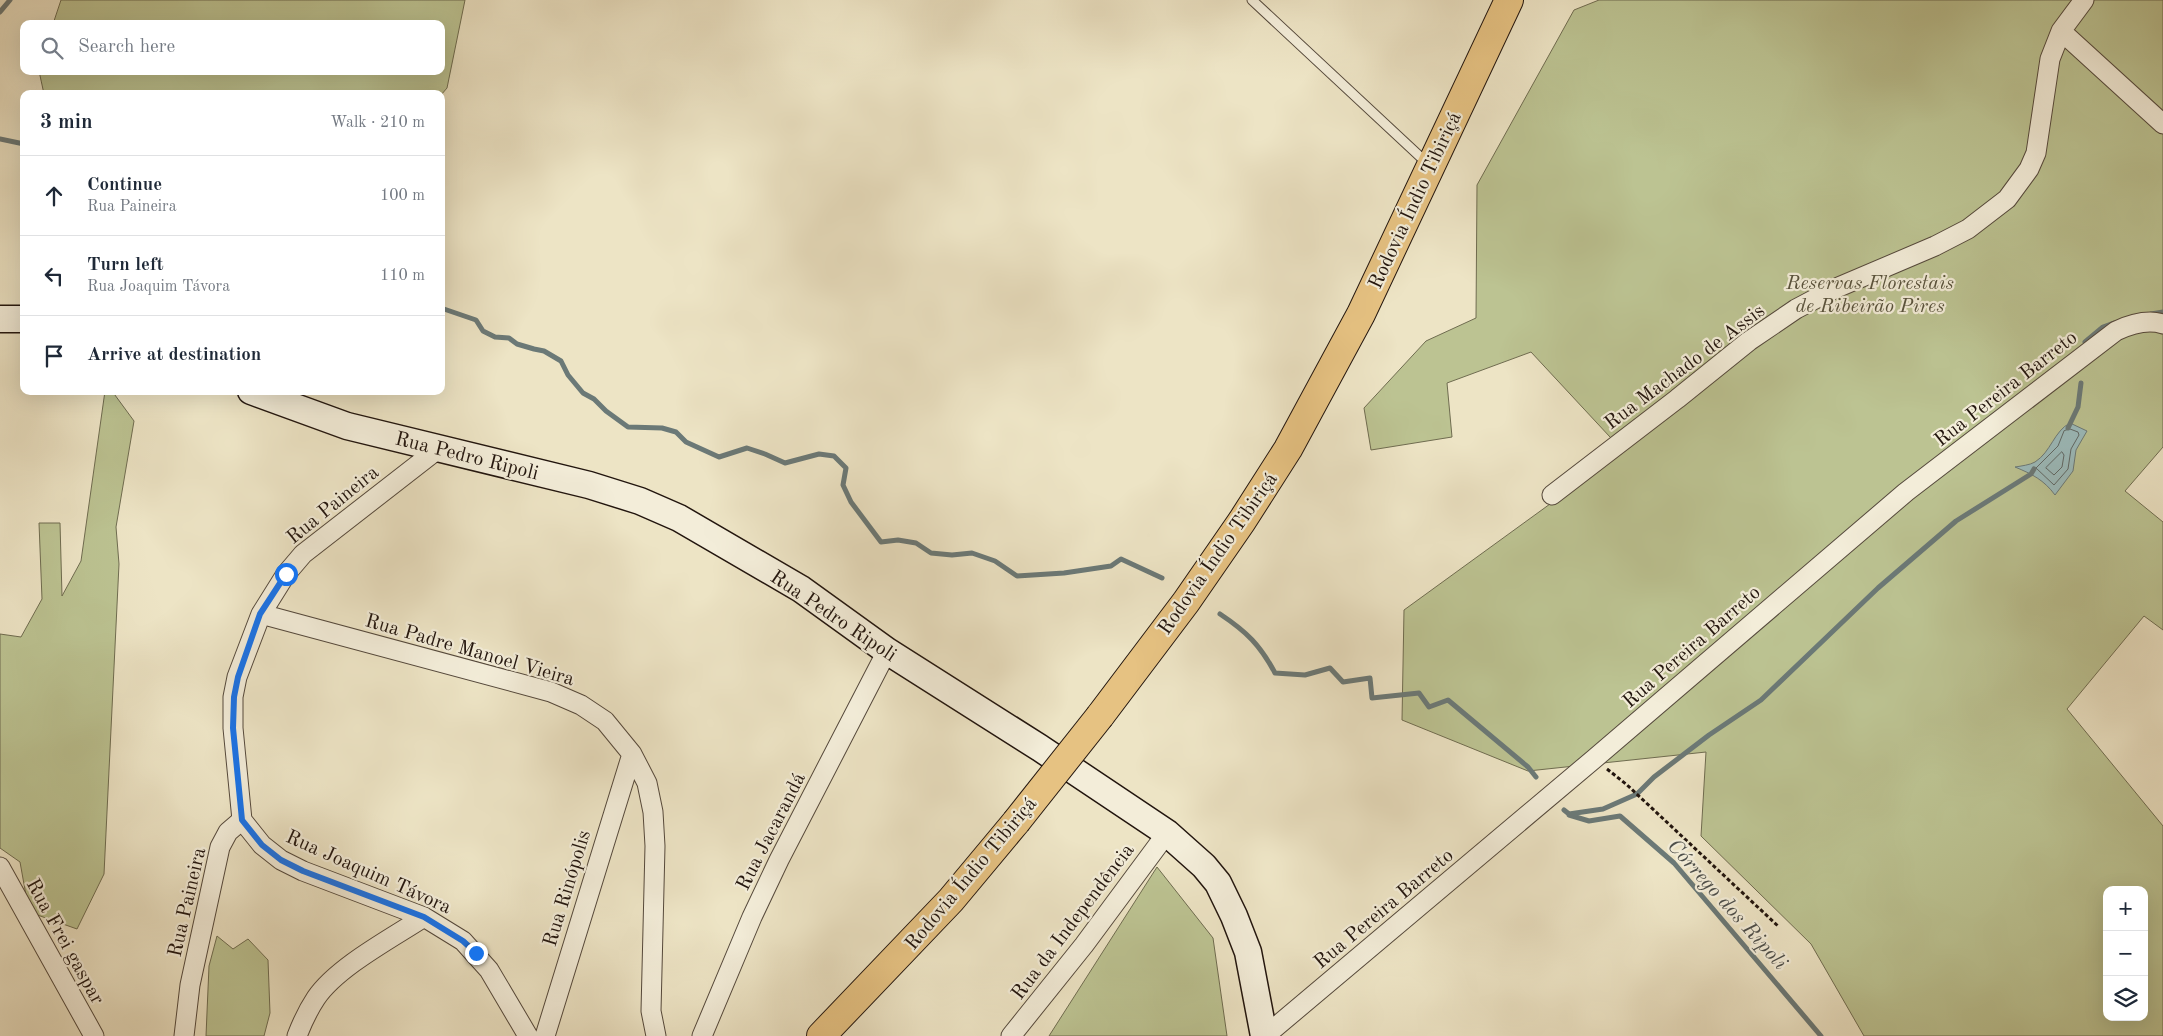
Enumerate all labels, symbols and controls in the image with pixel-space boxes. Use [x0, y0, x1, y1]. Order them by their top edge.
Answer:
search box [20, 20, 445, 75]
icon: search [38, 34, 66, 62]
text: Search here [78, 38, 175, 57]
street label: Rodovia Índio Tibiriçá [1363, 108, 1466, 292]
text: 3 min [40, 112, 93, 133]
text: Walk · 210 m [330, 115, 425, 131]
text: Continue [87, 176, 162, 195]
icon: ahead [40, 182, 68, 210]
text: 100 m [380, 188, 425, 204]
text: Rua Paineira [87, 199, 177, 215]
text: Turn left [87, 256, 164, 275]
icon: left [40, 262, 68, 290]
text: 110 m [380, 268, 425, 284]
park label: Reservas Florestais de Ribeirão Pires [1785, 274, 1954, 317]
text: Rua Joaquim Távora [87, 279, 230, 295]
street label: Rua Machado de Assis [1602, 301, 1769, 434]
street label: Rua Pereira Barreto [1931, 328, 2081, 451]
icon: arrive [40, 342, 68, 370]
text: Arrive at destination [87, 346, 261, 365]
street label: Rua Pedro Ripoli [393, 429, 540, 484]
street label: Rua Paineira [283, 462, 383, 549]
street label: Rodovia Índio Tibiriçá [1153, 468, 1282, 639]
route start [275, 563, 298, 586]
street label: Rua Pedro Ripoli [766, 567, 899, 666]
street label: Rua Pereira Barreto [1620, 583, 1765, 712]
street label: Rua Padre Manoel Vieira [363, 611, 576, 690]
street label: Rua Jacarandá [734, 770, 810, 894]
street label: Rodovia Índio Tibiriçá [900, 792, 1041, 955]
street label: Rua Joaquim Távora [282, 827, 454, 918]
street label: Rua Rinópolis [541, 828, 595, 949]
water label: Córrego dos Ripoli [1663, 836, 1791, 974]
street label: Rua da Independência [1009, 840, 1139, 1004]
street label: Rua Paineira [166, 846, 210, 959]
street label: Rua Pereira Barreto [1311, 846, 1458, 973]
street label: Rua Frei gaspar [22, 876, 107, 1008]
map controls [2103, 886, 2148, 1021]
button: + [2103, 886, 2148, 931]
button: − [2103, 931, 2148, 976]
route end [465, 942, 488, 965]
button: layers [2103, 976, 2148, 1021]

